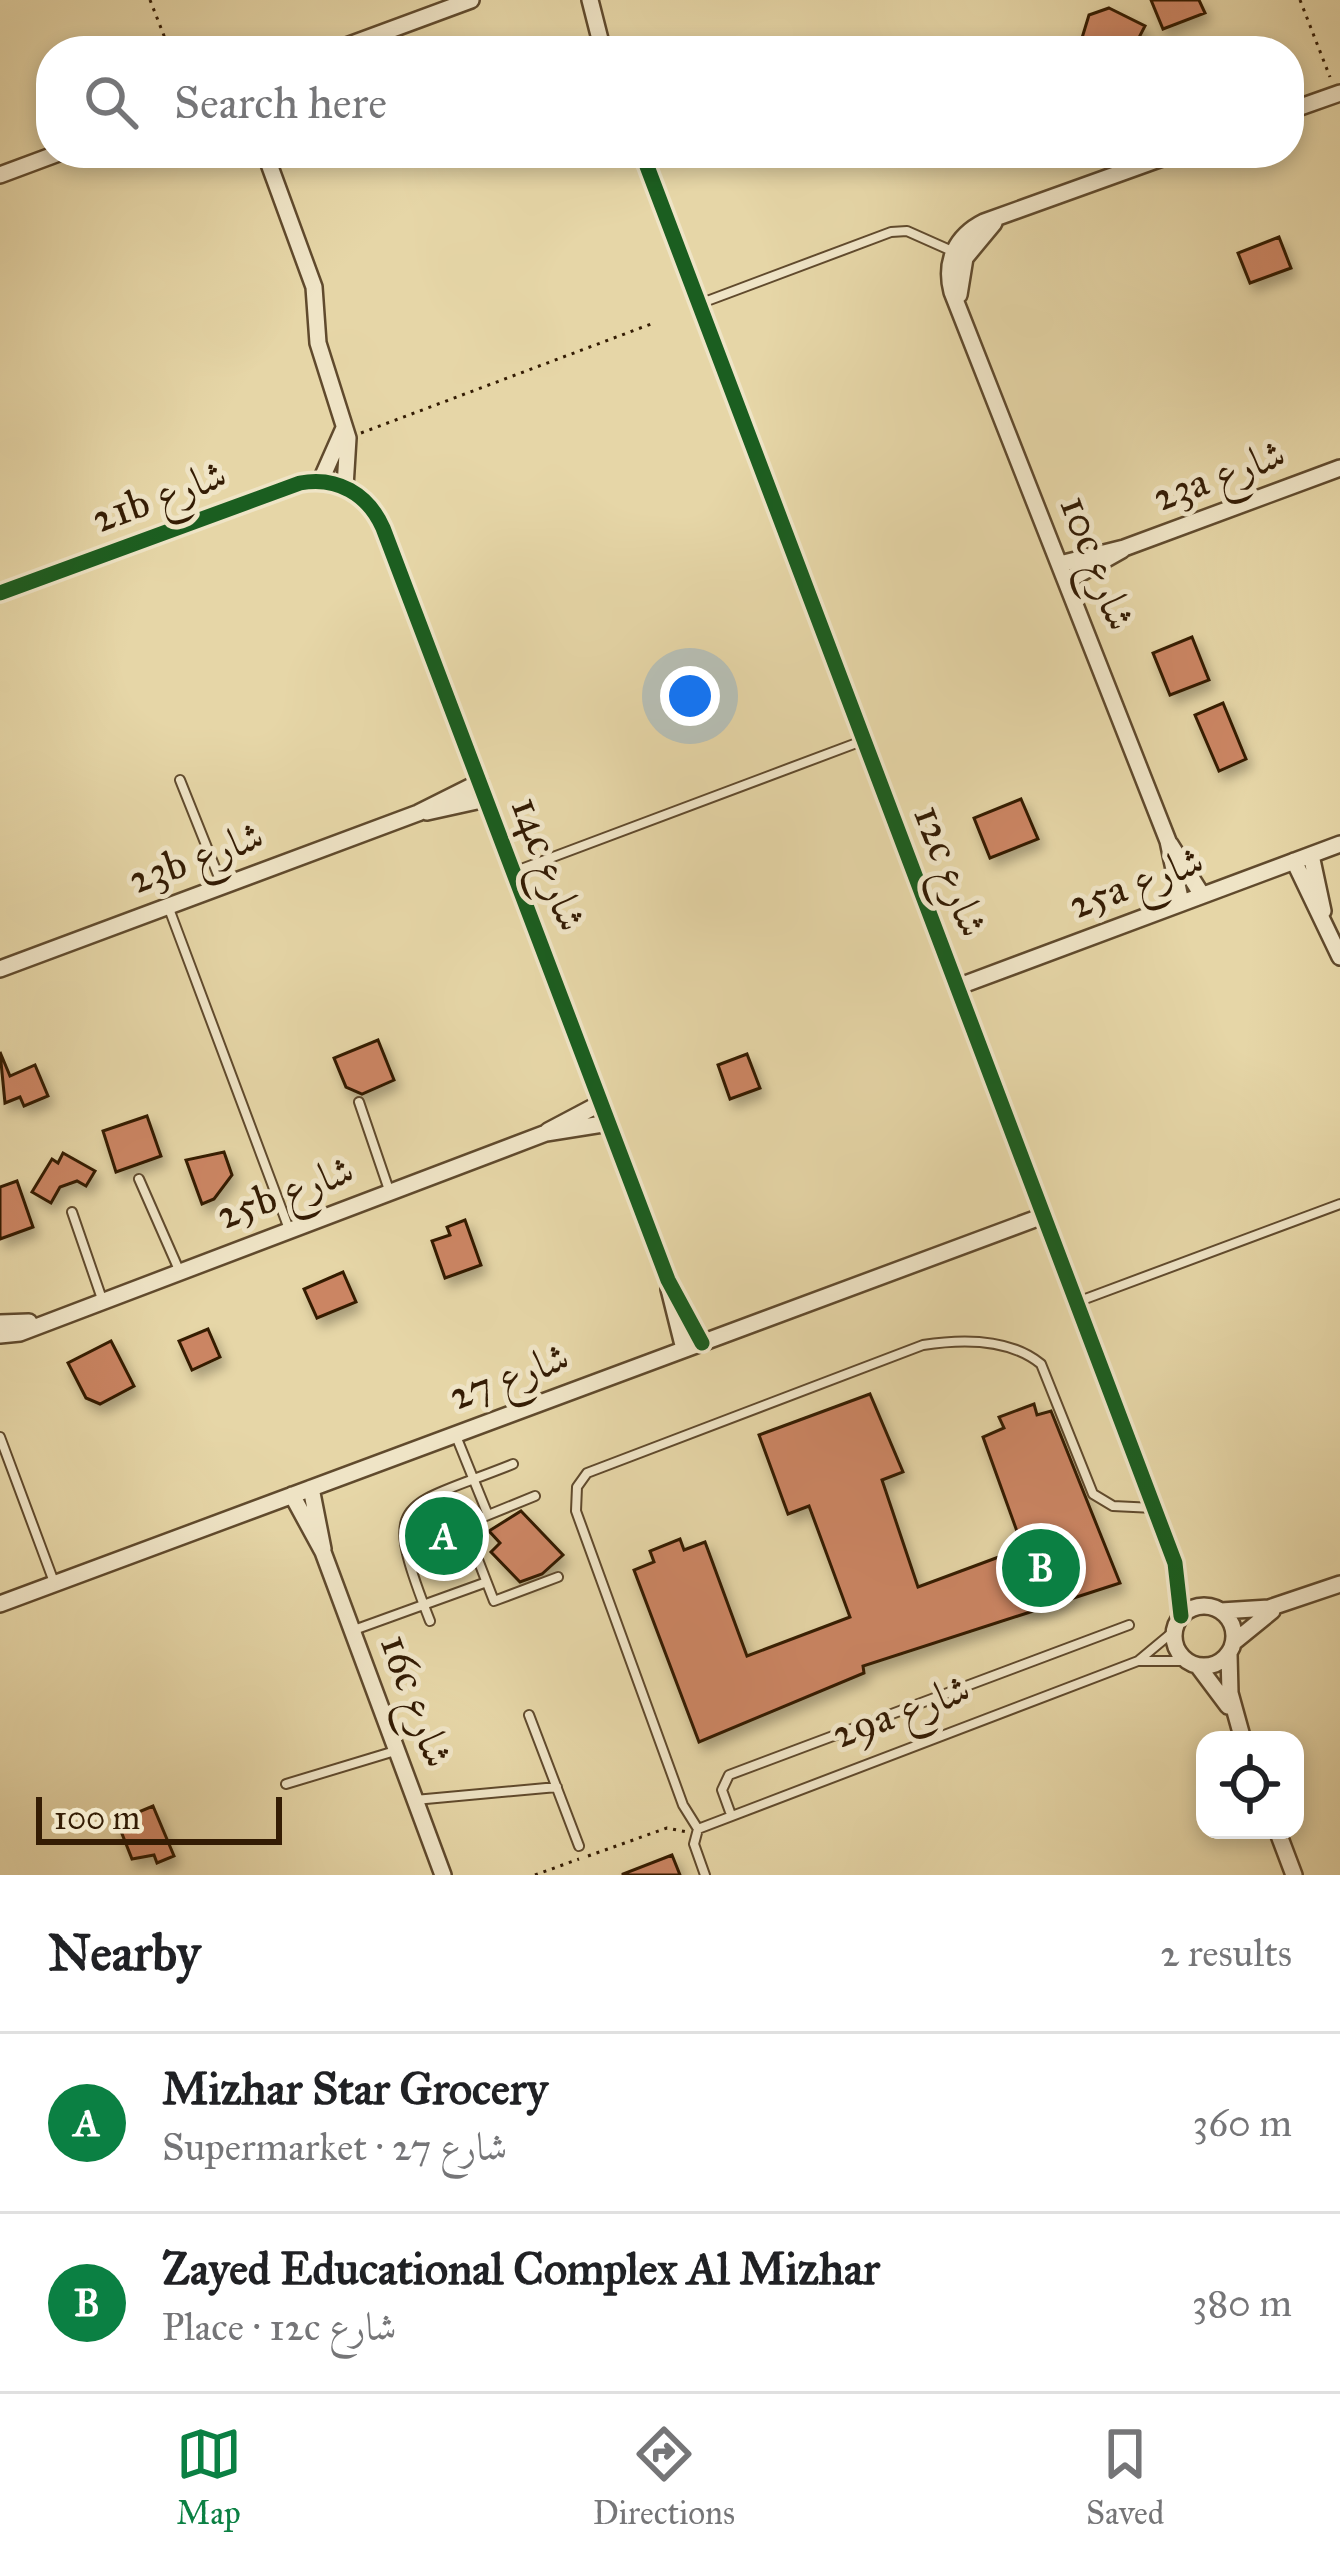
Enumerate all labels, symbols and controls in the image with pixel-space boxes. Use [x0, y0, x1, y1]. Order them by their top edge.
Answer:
search box [36, 36, 1304, 168]
icon: search [78, 69, 144, 135]
text: Search here [174, 75, 387, 130]
street label: 23a شارع [1146, 427, 1295, 531]
street label: 21b شارع [84, 448, 237, 553]
street label: 10c شارع [1040, 488, 1147, 641]
your location [660, 666, 720, 726]
street label: 14c شارع [491, 789, 598, 942]
street label: 12c شارع [894, 798, 1000, 947]
street label: 23b شارع [121, 809, 274, 914]
street label: 25a شارع [1061, 834, 1214, 939]
street label: 25b شارع [209, 1143, 364, 1249]
street label: شارع 27 [442, 1330, 579, 1430]
pin: A [405, 1491, 483, 1581]
pin: B [1002, 1523, 1080, 1613]
street label: 16c شارع [361, 1627, 465, 1778]
street label: 29a شارع [825, 1662, 980, 1768]
map controls [1196, 1731, 1304, 1839]
button: locate [1196, 1731, 1304, 1839]
scale bar [36, 1791, 282, 1844]
text: 100 m [54, 1798, 140, 1838]
text: Nearby [48, 1922, 200, 1984]
text: 2 results [1160, 1929, 1292, 1977]
text: Mizhar Star Grocery [162, 2061, 548, 2116]
text: A [74, 2099, 100, 2147]
text: 360 m [1193, 2099, 1292, 2147]
text: Supermarket · شارع 27 [162, 2123, 507, 2171]
text: Zayed Educational Complex Al Mizhar [162, 2241, 880, 2296]
text: B [74, 2279, 100, 2327]
text: 380 m [1192, 2279, 1292, 2327]
text: Place · 12c شارع [162, 2303, 397, 2351]
tab: Map [176, 2421, 242, 2533]
tab: Directions [593, 2421, 735, 2533]
tab: Saved [1086, 2421, 1164, 2533]

